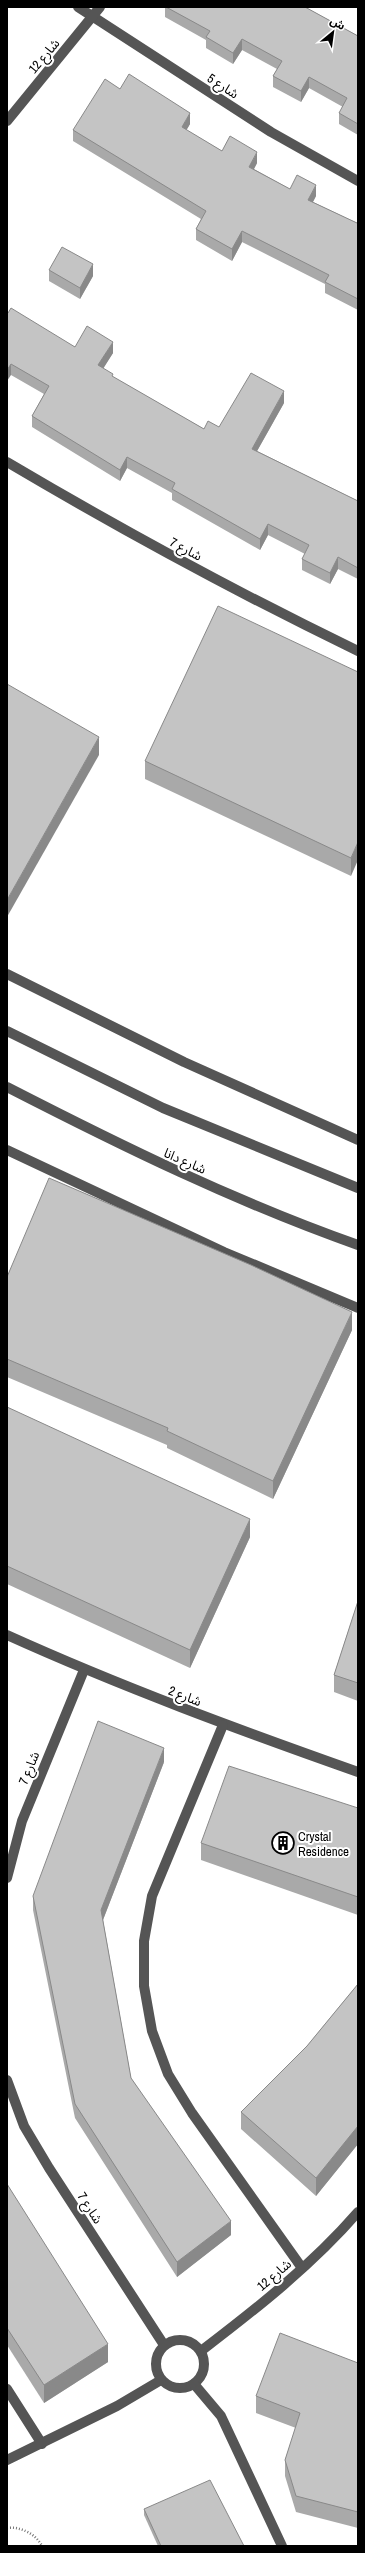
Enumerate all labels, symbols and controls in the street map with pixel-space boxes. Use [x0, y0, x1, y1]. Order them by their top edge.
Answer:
north arrow [313, 12, 353, 52]
text: ش [328, 13, 348, 33]
street label: شارع 12 [25, 35, 65, 78]
street label: شارع 5 [203, 70, 242, 104]
street label: شارع 7 [166, 533, 205, 566]
street label: شارع دانا [160, 1144, 209, 1180]
street label: شارع 2 [165, 1682, 204, 1712]
street label: شارع 7 [15, 1749, 45, 1788]
place label: Crystal Residence [298, 1828, 349, 1860]
building icon: Crystal Residence [270, 1830, 296, 1856]
street label: شارع 7 [72, 2189, 106, 2228]
street label: شارع 12 [253, 2255, 296, 2296]

